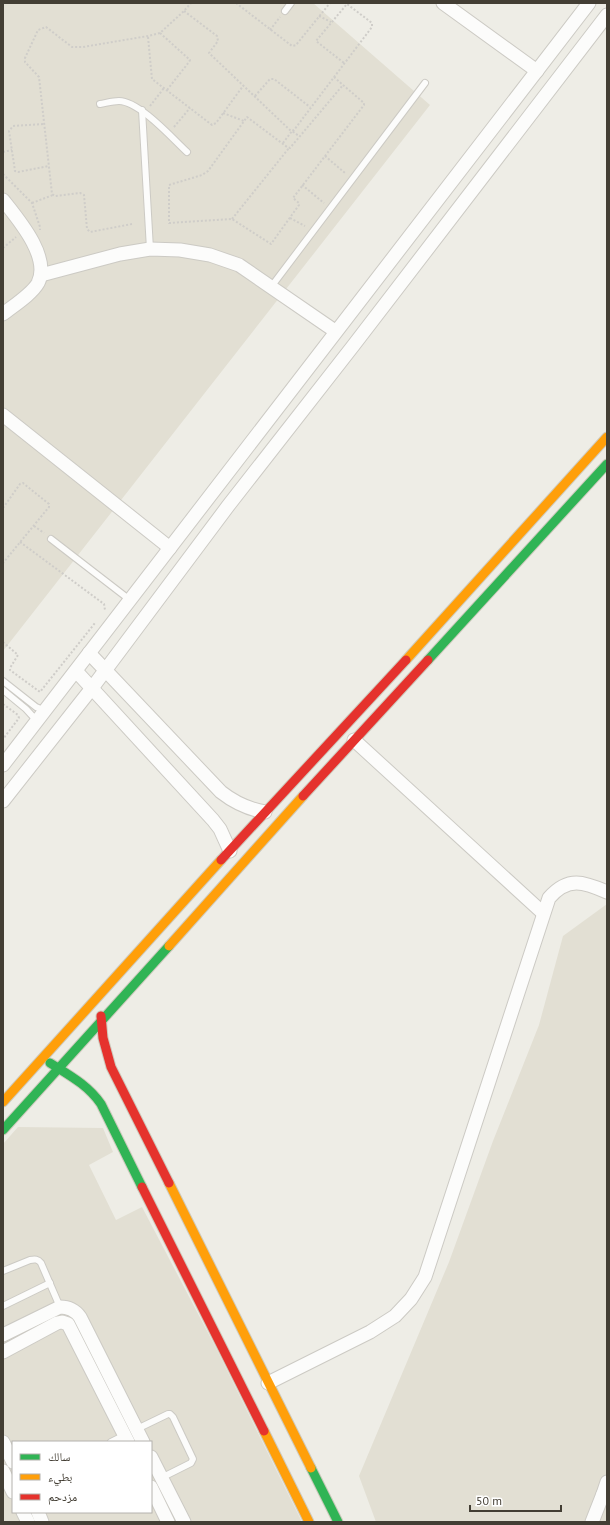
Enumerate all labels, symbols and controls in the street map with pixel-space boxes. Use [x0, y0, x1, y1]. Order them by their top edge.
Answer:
legend [12, 1441, 152, 1513]
text: سالك [48, 1449, 70, 1464]
text: بطيء [48, 1469, 72, 1487]
scale bar [470, 1487, 561, 1513]
text: مزدحم [48, 1489, 77, 1505]
text: 50 m [476, 1493, 502, 1508]

